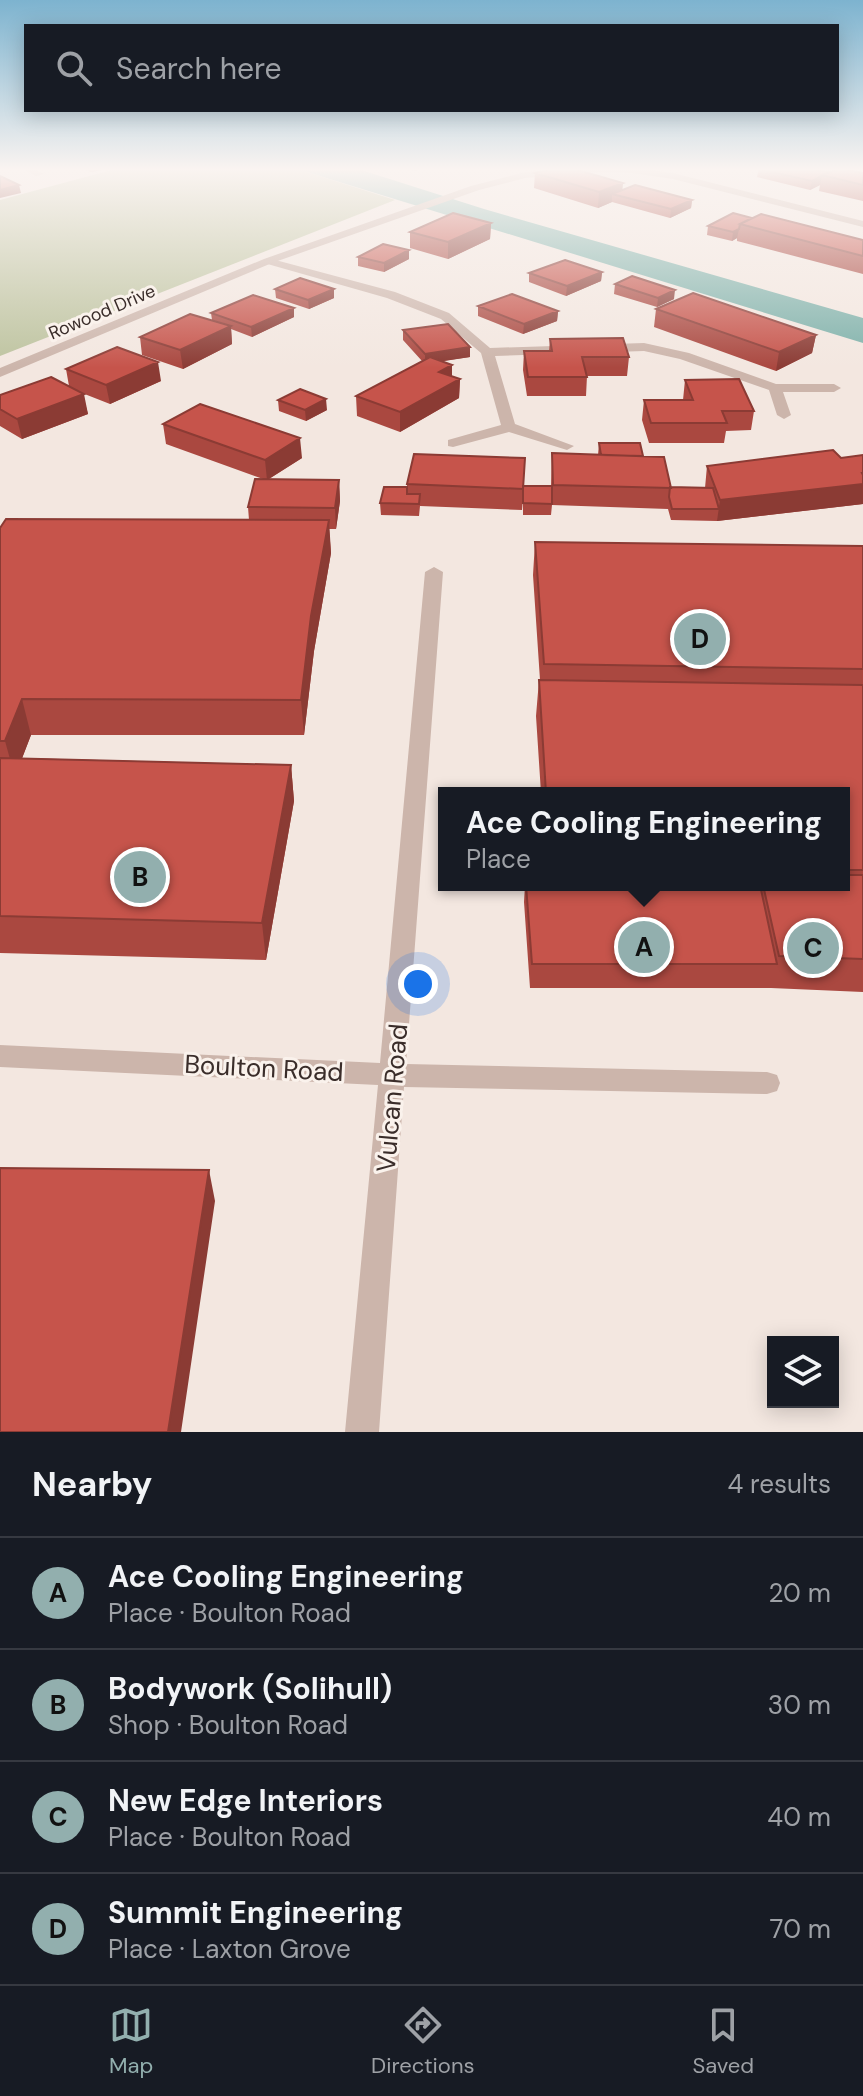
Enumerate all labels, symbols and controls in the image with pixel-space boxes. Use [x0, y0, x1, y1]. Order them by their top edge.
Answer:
search box [24, 24, 839, 112]
icon: search [52, 46, 96, 90]
text: Search here [116, 49, 282, 88]
street label: Rowood Drive [45, 279, 159, 345]
pin: D [674, 609, 726, 669]
popup [438, 787, 850, 891]
text: Ace Cooling Engineering [466, 803, 822, 842]
text: Place [466, 842, 531, 876]
pin: B [114, 847, 166, 907]
pin: A [618, 917, 670, 977]
pin: C [787, 918, 839, 978]
your location [398, 964, 438, 1004]
street label: Vulcan Road [369, 1022, 415, 1174]
street label: Boulton Road [184, 1047, 344, 1089]
map controls [767, 1336, 839, 1408]
button: layers [767, 1336, 839, 1408]
text: Nearby [32, 1462, 152, 1507]
text: 4 results [727, 1467, 831, 1501]
text: Ace Cooling Engineering [108, 1557, 464, 1596]
text: A [49, 1576, 67, 1610]
text: 20 m [768, 1576, 831, 1610]
text: Place · Boulton Road [108, 1596, 351, 1630]
text: Bodywork (Solihull) [108, 1669, 392, 1708]
text: B [50, 1688, 66, 1722]
text: 30 m [768, 1688, 831, 1722]
text: Shop · Boulton Road [108, 1708, 348, 1742]
text: New Edge Interiors [108, 1781, 383, 1820]
text: C [48, 1800, 68, 1834]
text: 40 m [767, 1800, 831, 1834]
text: Place · Boulton Road [108, 1820, 351, 1854]
text: Summit Engineering [108, 1893, 403, 1932]
text: D [49, 1912, 67, 1946]
text: 70 m [770, 1912, 831, 1946]
text: Place · Laxton Grove [108, 1932, 351, 1966]
tab: Map [109, 2003, 153, 2080]
tab: Directions [371, 2003, 475, 2080]
tab: Saved [692, 2003, 754, 2080]

